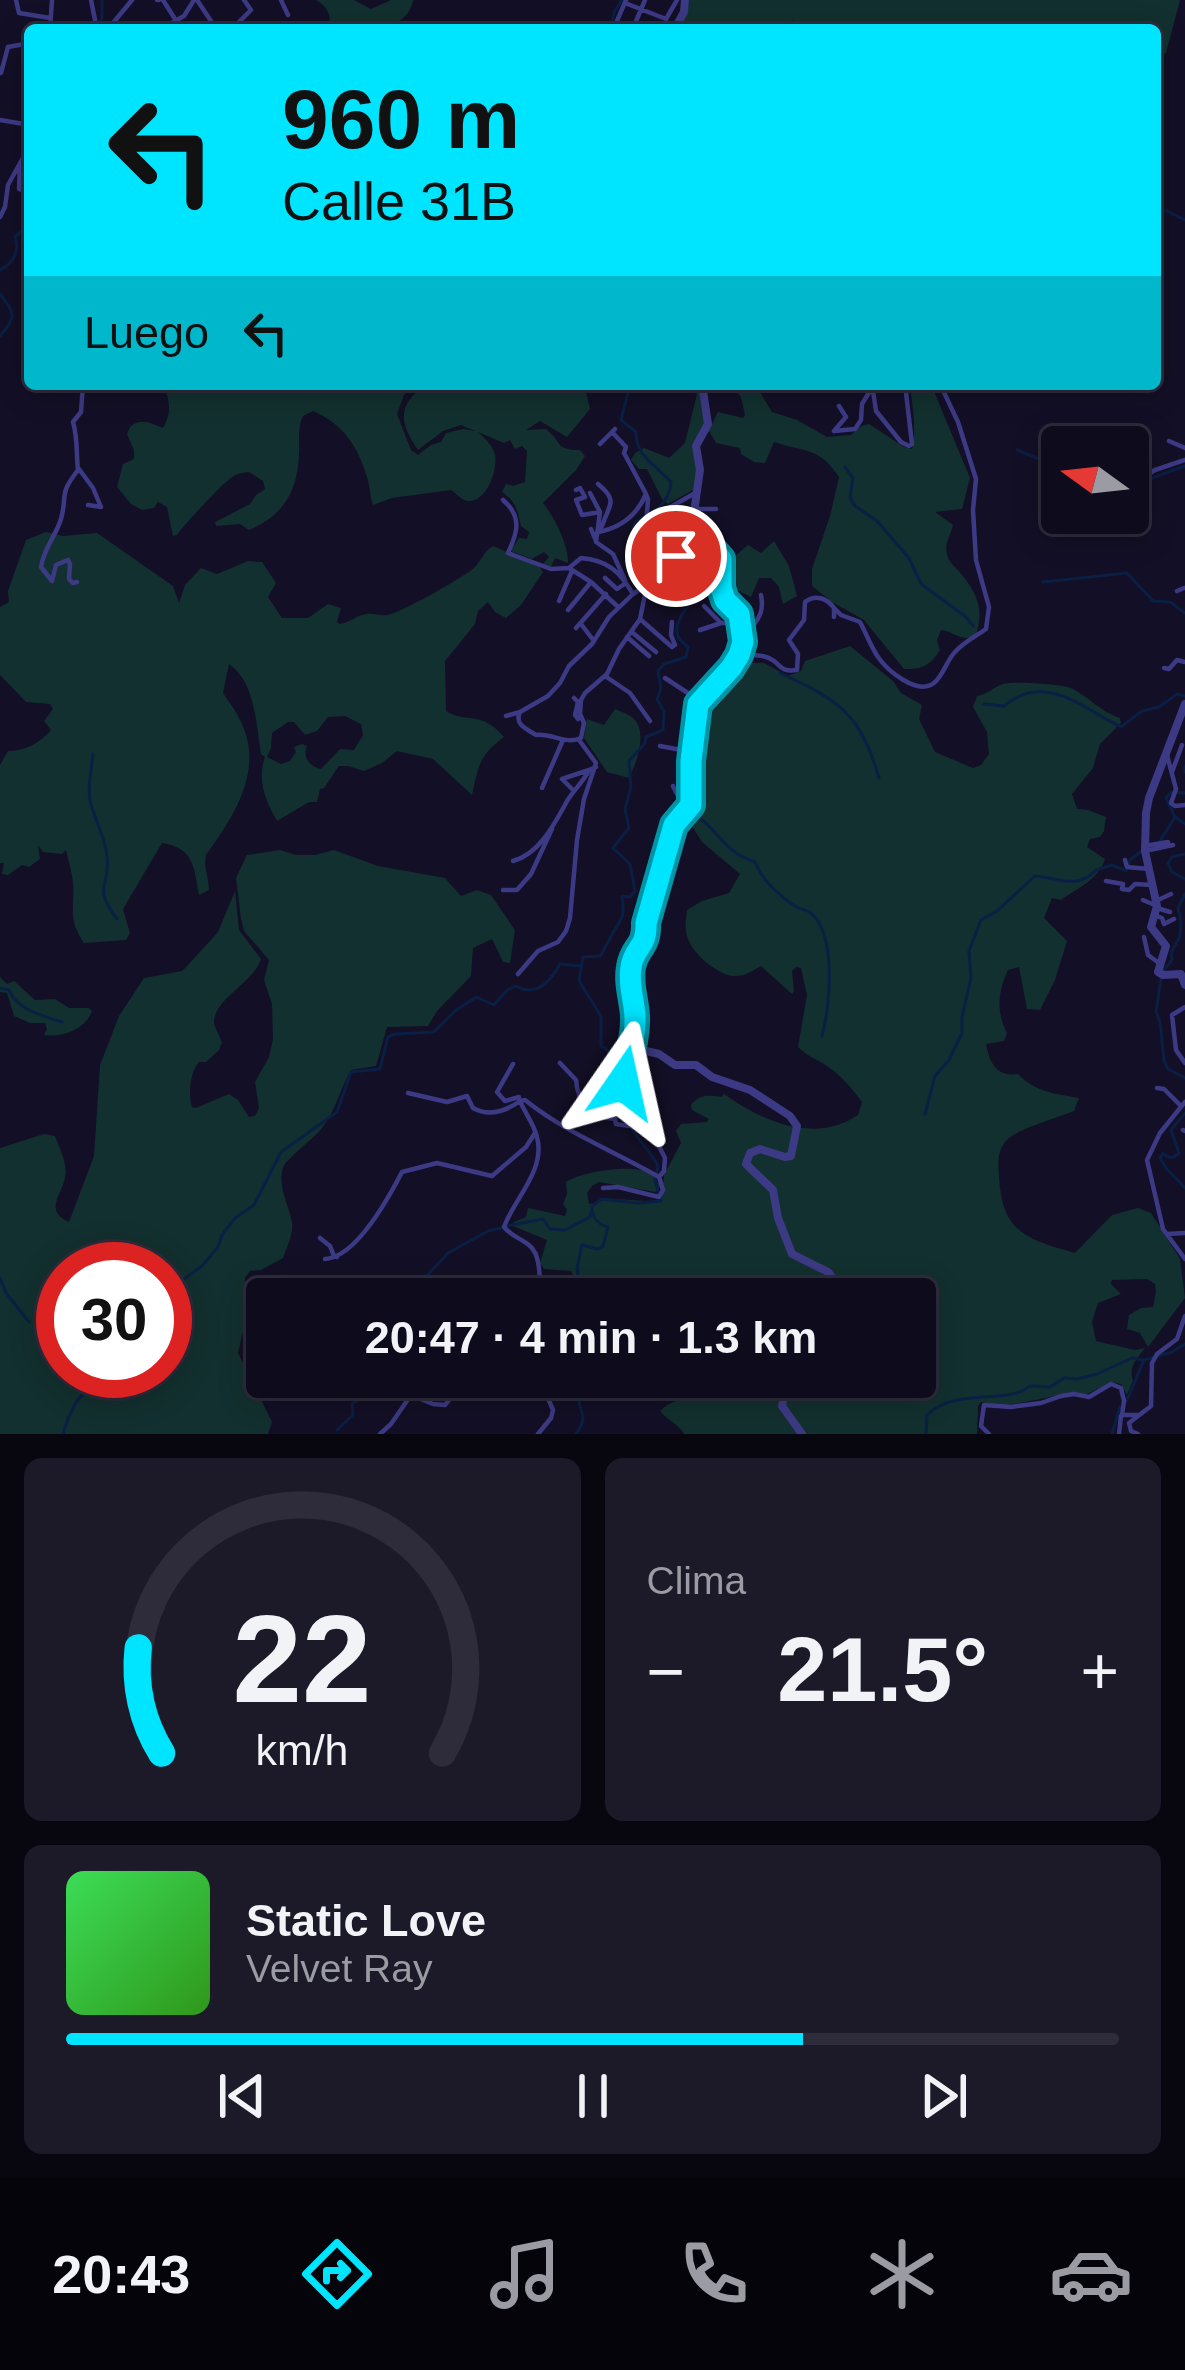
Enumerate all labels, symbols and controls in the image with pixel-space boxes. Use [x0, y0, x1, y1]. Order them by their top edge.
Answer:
icon: left [84, 72, 240, 228]
text: 960 m [282, 72, 520, 166]
text: Calle 31B [282, 171, 516, 231]
icon: left [233, 300, 299, 366]
text: Luego [84, 307, 209, 358]
north arrow [1041, 426, 1149, 534]
map controls [1041, 426, 1149, 534]
pin [625, 505, 727, 607]
icon: arrive [643, 523, 709, 589]
position arrow [560, 1020, 686, 1146]
speed limit sign: 30 [36, 1242, 192, 1398]
text: 20:47 · 4 min · 1.3 km [365, 1312, 817, 1363]
text: Clima [647, 1559, 746, 1602]
text: 22 [233, 1589, 372, 1728]
text: 21.5° [777, 1620, 988, 1720]
text: − [647, 1634, 685, 1708]
text: + [1080, 1634, 1119, 1708]
text: km/h [256, 1725, 349, 1773]
text: Static Love [246, 1895, 486, 1946]
text: Velvet Ray [246, 1947, 432, 1990]
icon: previous [209, 2063, 275, 2129]
icon: pause [560, 2063, 626, 2129]
icon: next [911, 2063, 977, 2129]
icon: directions [295, 2232, 379, 2316]
icon: music [483, 2232, 567, 2316]
icon: phone [672, 2232, 756, 2316]
icon: climate [860, 2232, 944, 2316]
icon: car [1049, 2232, 1133, 2316]
text: 20:43 [52, 2244, 190, 2304]

